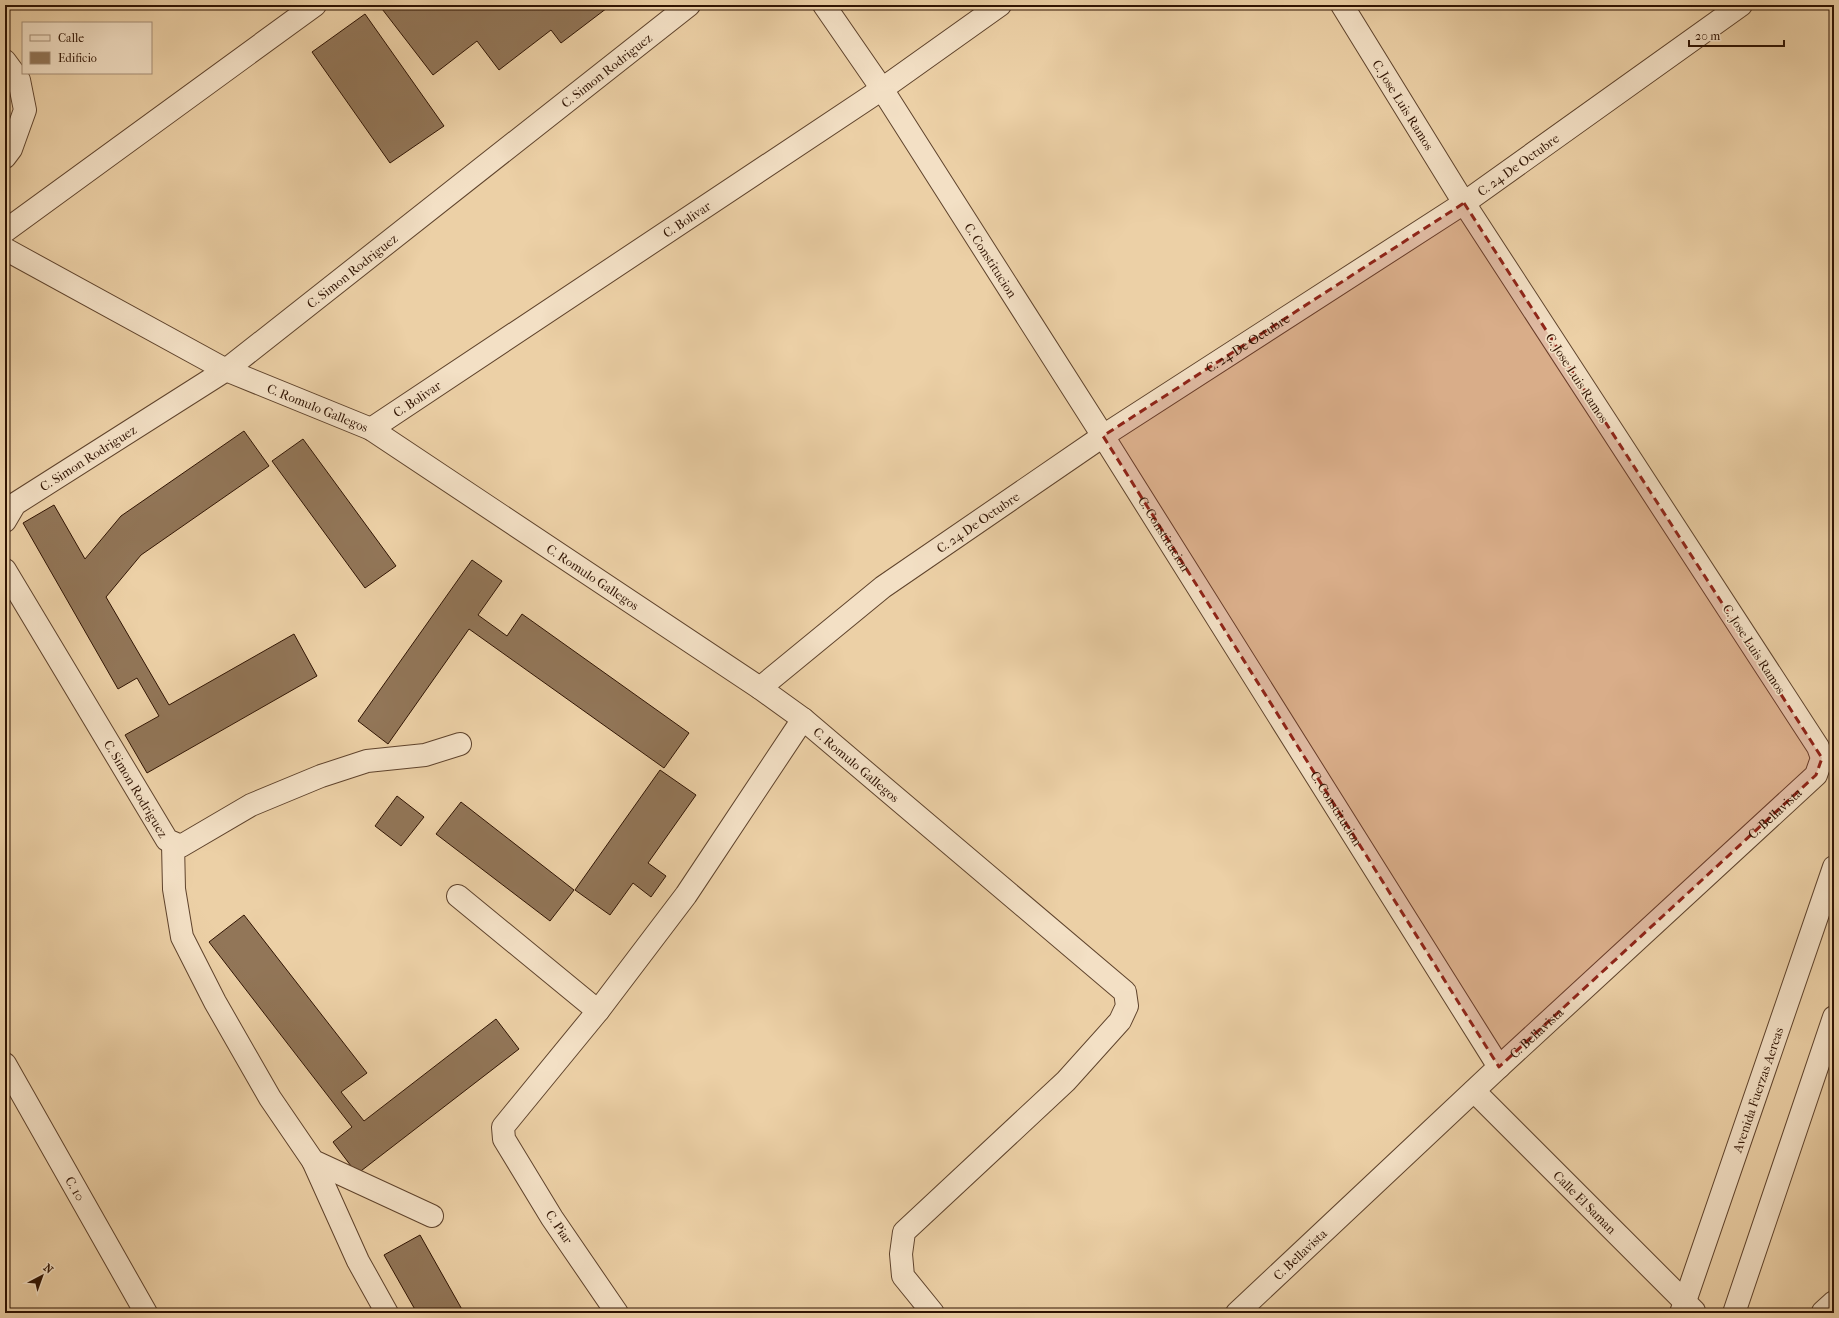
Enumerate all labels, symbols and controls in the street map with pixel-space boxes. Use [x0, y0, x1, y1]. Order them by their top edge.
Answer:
legend [22, 22, 152, 74]
scale bar [1689, 22, 1784, 48]
text: 20 m [1695, 29, 1720, 43]
street label: C. Simon Rodriguez [558, 30, 655, 110]
text: Calle [58, 31, 84, 45]
text: Edificio [58, 51, 97, 65]
street label: C. Jose Luis Ramos [1369, 57, 1437, 153]
street label: C. 24 De Octubre [1474, 130, 1562, 199]
street label: C. Bolivar [660, 198, 714, 240]
street label: C. Constitucion [962, 220, 1021, 301]
street label: C. Simon Rodriguez [304, 230, 400, 311]
street label: C. 24 De Octubre [1203, 310, 1293, 375]
street label: C. Jose Luis Ramos [1543, 330, 1612, 426]
street label: C. Bolivar [390, 377, 444, 420]
street label: C. Romulo Gallegos [265, 380, 371, 435]
street label: C. Simon Rodriguez [37, 422, 139, 494]
street label: C. 24 De Octubre [933, 488, 1022, 556]
street label: C. Constitucion [1135, 494, 1194, 574]
street label: C. Romulo Gallegos [544, 541, 642, 613]
street label: C. Jose Luis Ramos [1720, 601, 1789, 697]
street label: C. Romulo Gallegos [811, 724, 903, 805]
street label: C. Simon Rodriguez [101, 737, 171, 840]
street label: C. Constitucion [1308, 768, 1366, 849]
street label: C. Bellavista [1745, 784, 1805, 842]
street label: C. Bellavista [1506, 1004, 1567, 1061]
street label: Avenida Fuerzas Aereas [1729, 1025, 1786, 1155]
street label: Calle El Saman [1551, 1168, 1620, 1237]
street label: C. 10 [63, 1174, 88, 1203]
street label: C. Piar [542, 1207, 576, 1247]
street label: C. Bellavista [1270, 1225, 1330, 1283]
north arrow [22, 1256, 62, 1296]
text: N [41, 1261, 56, 1277]

